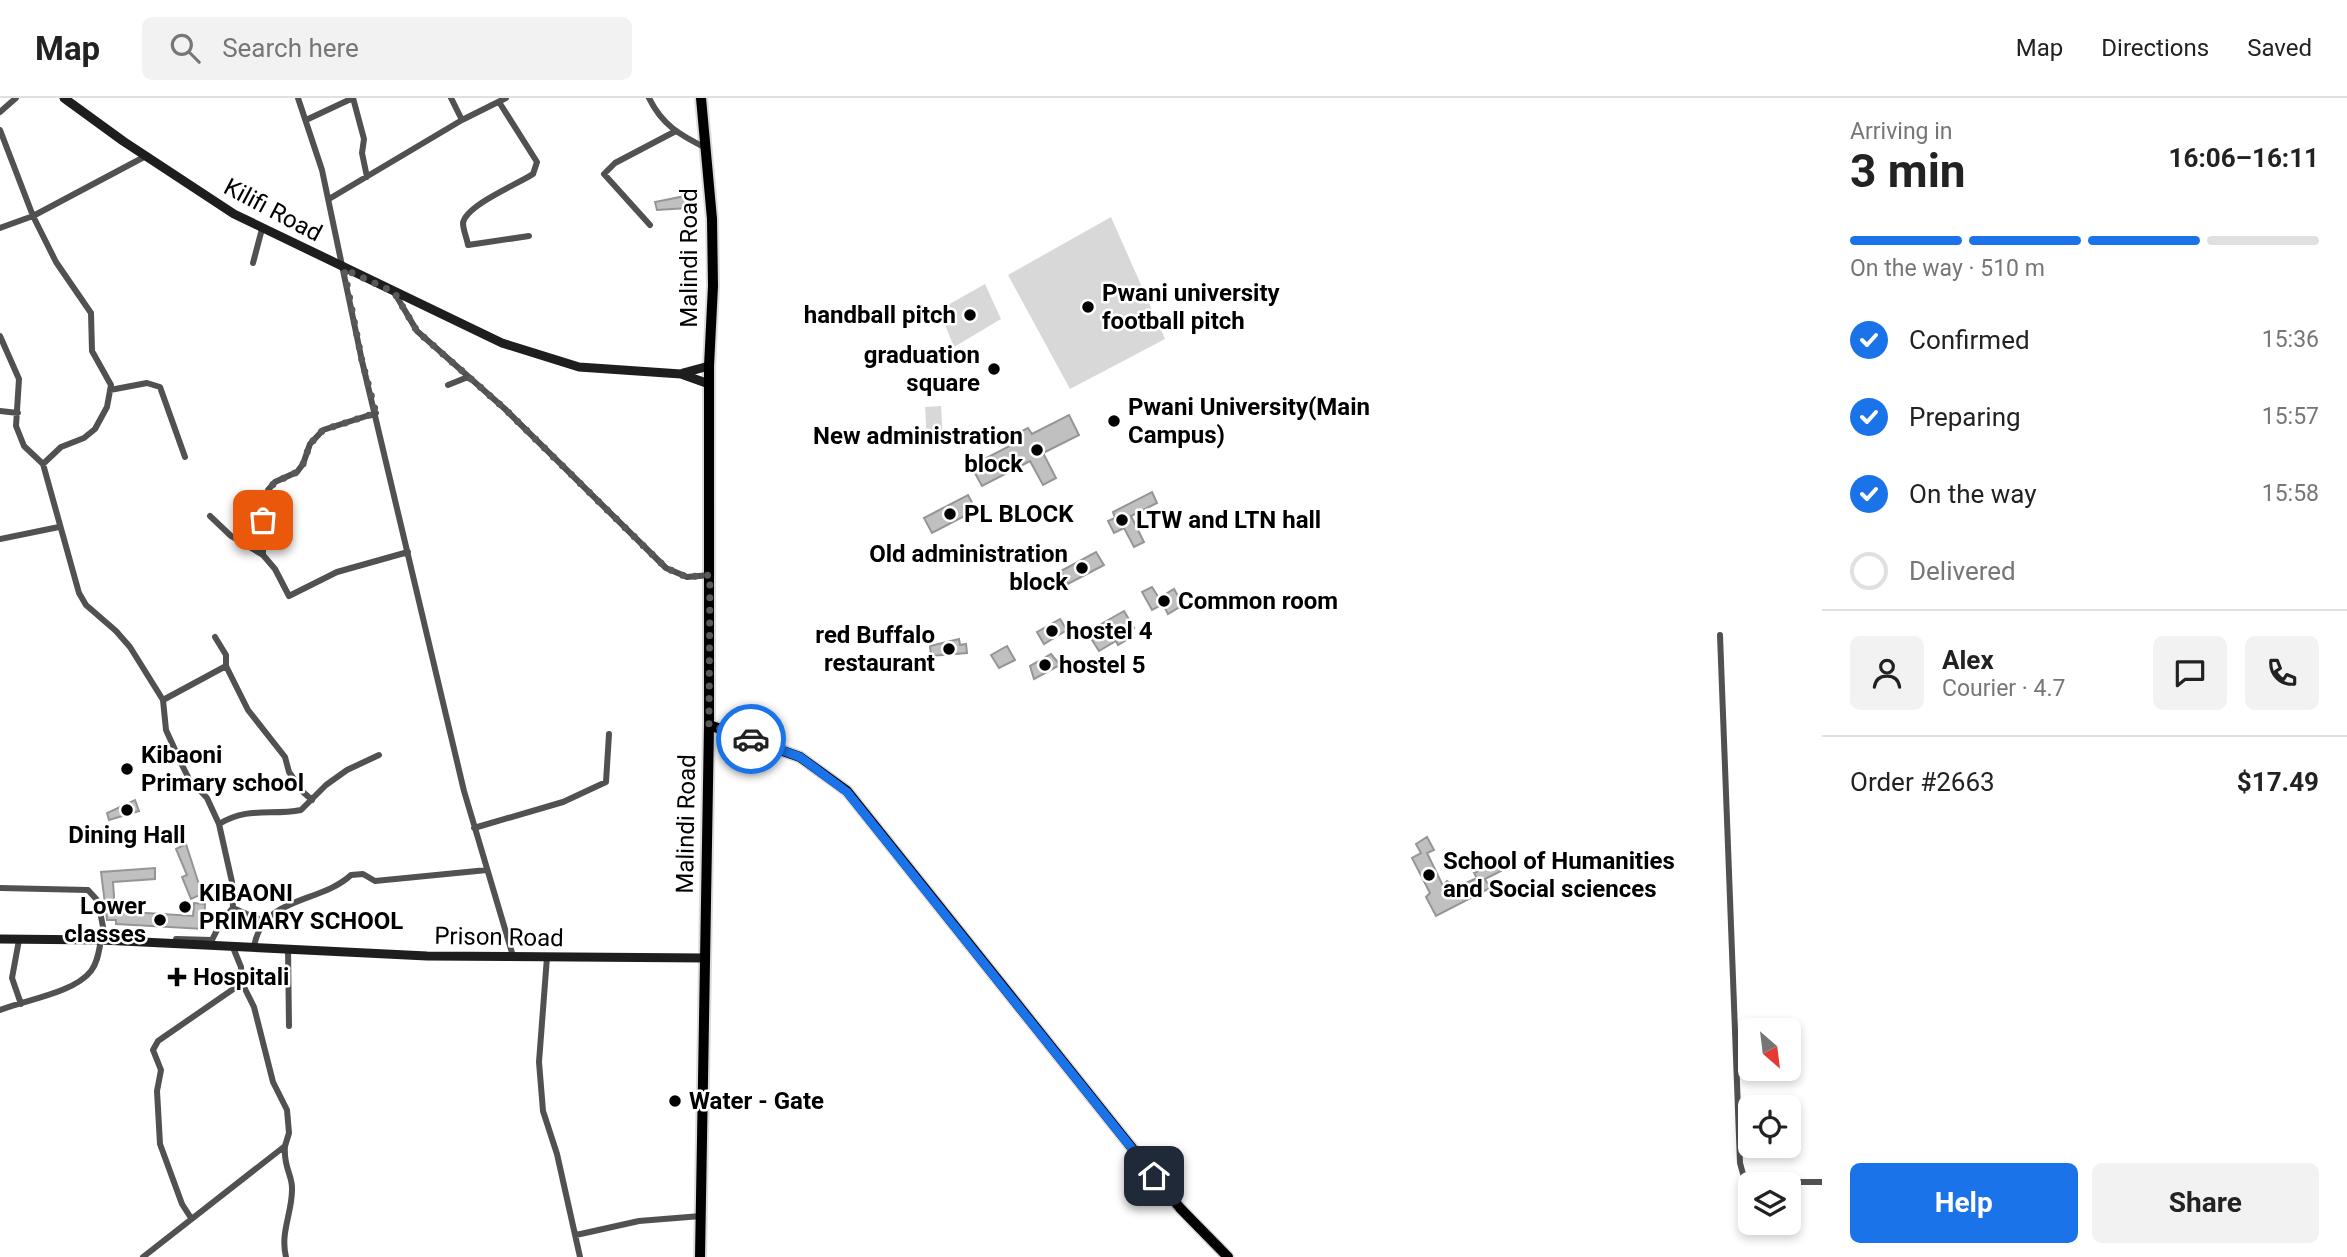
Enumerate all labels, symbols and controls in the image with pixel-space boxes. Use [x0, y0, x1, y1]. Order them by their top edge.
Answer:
search box [142, 17, 632, 80]
text: Map [35, 29, 100, 68]
icon: search [166, 29, 204, 67]
text: Search here [222, 33, 359, 63]
text: Map [2016, 34, 2063, 62]
text: Directions [2101, 34, 2209, 62]
text: Saved [2247, 34, 2312, 62]
text: Arriving in [1850, 118, 1953, 145]
text: 16:06–16:11 [2169, 143, 2319, 173]
text: 3 min [1850, 144, 1966, 198]
street label: Kilifi Road [219, 173, 327, 247]
street label: Malindi Road [675, 188, 703, 328]
text: On the way · 510 m [1850, 255, 2045, 282]
place label: Pwani university football pitch [1102, 279, 1281, 335]
marker: Pwani university football pitch [1080, 299, 1096, 315]
place label: handball pitch [804, 301, 956, 329]
marker: handball pitch [962, 307, 978, 323]
icon: check [1850, 321, 1888, 359]
text: Confirmed [1909, 325, 2030, 355]
text: 15:36 [2262, 326, 2319, 353]
place label: graduation square [864, 341, 980, 397]
marker: graduation square [986, 361, 1002, 377]
place label: Pwani University(Main Campus) [1128, 393, 1370, 449]
icon: check [1850, 398, 1888, 436]
text: Preparing [1909, 402, 2021, 432]
text: 15:57 [2262, 403, 2319, 430]
marker: Pwani University(Main Campus) [1106, 413, 1122, 429]
place label: New administration block [813, 422, 1024, 478]
marker: New administration block [1029, 442, 1045, 458]
icon: check [1850, 475, 1888, 513]
text: On the way [1909, 479, 2037, 509]
text: 15:58 [2262, 480, 2319, 507]
pin [233, 490, 293, 550]
place label: PL BLOCK [964, 500, 1074, 528]
icon: bag [244, 501, 282, 539]
marker: PL BLOCK [942, 506, 958, 522]
place label: LTW and LTN hall [1136, 506, 1321, 534]
marker: LTW and LTN hall [1114, 512, 1130, 528]
place label: Old administration block [869, 540, 1069, 596]
text: Delivered [1909, 556, 2016, 586]
marker: Old administration block [1074, 560, 1090, 576]
place label: Common room [1178, 587, 1338, 615]
marker: Common room [1156, 593, 1172, 609]
place label: hostel 4 [1066, 617, 1153, 645]
place label: red Buffalo restaurant [815, 621, 935, 677]
marker: hostel 4 [1044, 623, 1060, 639]
button: person [1850, 636, 1924, 710]
button: chat [2153, 636, 2227, 710]
button: phone [2245, 636, 2319, 710]
marker: red Buffalo restaurant [941, 641, 957, 657]
text: Alex [1942, 645, 1994, 675]
place label: hostel 5 [1059, 651, 1145, 679]
marker: hostel 5 [1037, 657, 1053, 673]
text: Courier · 4.7 [1942, 675, 2065, 702]
courier [716, 704, 786, 774]
icon: car [732, 720, 770, 758]
place label: Kibaoni Primary school [141, 741, 304, 797]
street label: Malindi Road [671, 754, 701, 894]
marker: Kibaoni Primary school [119, 761, 135, 777]
text: Order #2663 [1850, 767, 1995, 797]
text: $17.49 [2237, 767, 2319, 797]
marker: Dining Hall [119, 802, 135, 818]
place label: Dining Hall [68, 821, 186, 849]
place label: School of Humanities and Social sciences [1443, 847, 1675, 903]
marker: School of Humanities and Social sciences [1421, 867, 1437, 883]
place label: KIBAONI PRIMARY SCHOOL [199, 879, 403, 935]
place label: Lower classes [64, 892, 146, 948]
marker: KIBAONI PRIMARY SCHOOL [177, 899, 193, 915]
marker: Lower classes [152, 912, 168, 928]
street label: Prison Road [434, 922, 564, 952]
place label: Hospitali [193, 963, 289, 991]
marker: Hospitali [167, 967, 187, 987]
north arrow [1738, 1018, 1801, 1082]
map controls [1738, 1018, 1801, 1235]
place label: Water - Gate [689, 1087, 824, 1115]
marker: Water - Gate [667, 1093, 683, 1109]
button: locate [1738, 1095, 1801, 1158]
pin [1124, 1146, 1184, 1206]
icon: home [1135, 1157, 1173, 1195]
button: Help [1850, 1163, 2078, 1243]
button: Share [2092, 1163, 2319, 1243]
button: layers [1738, 1172, 1801, 1235]

